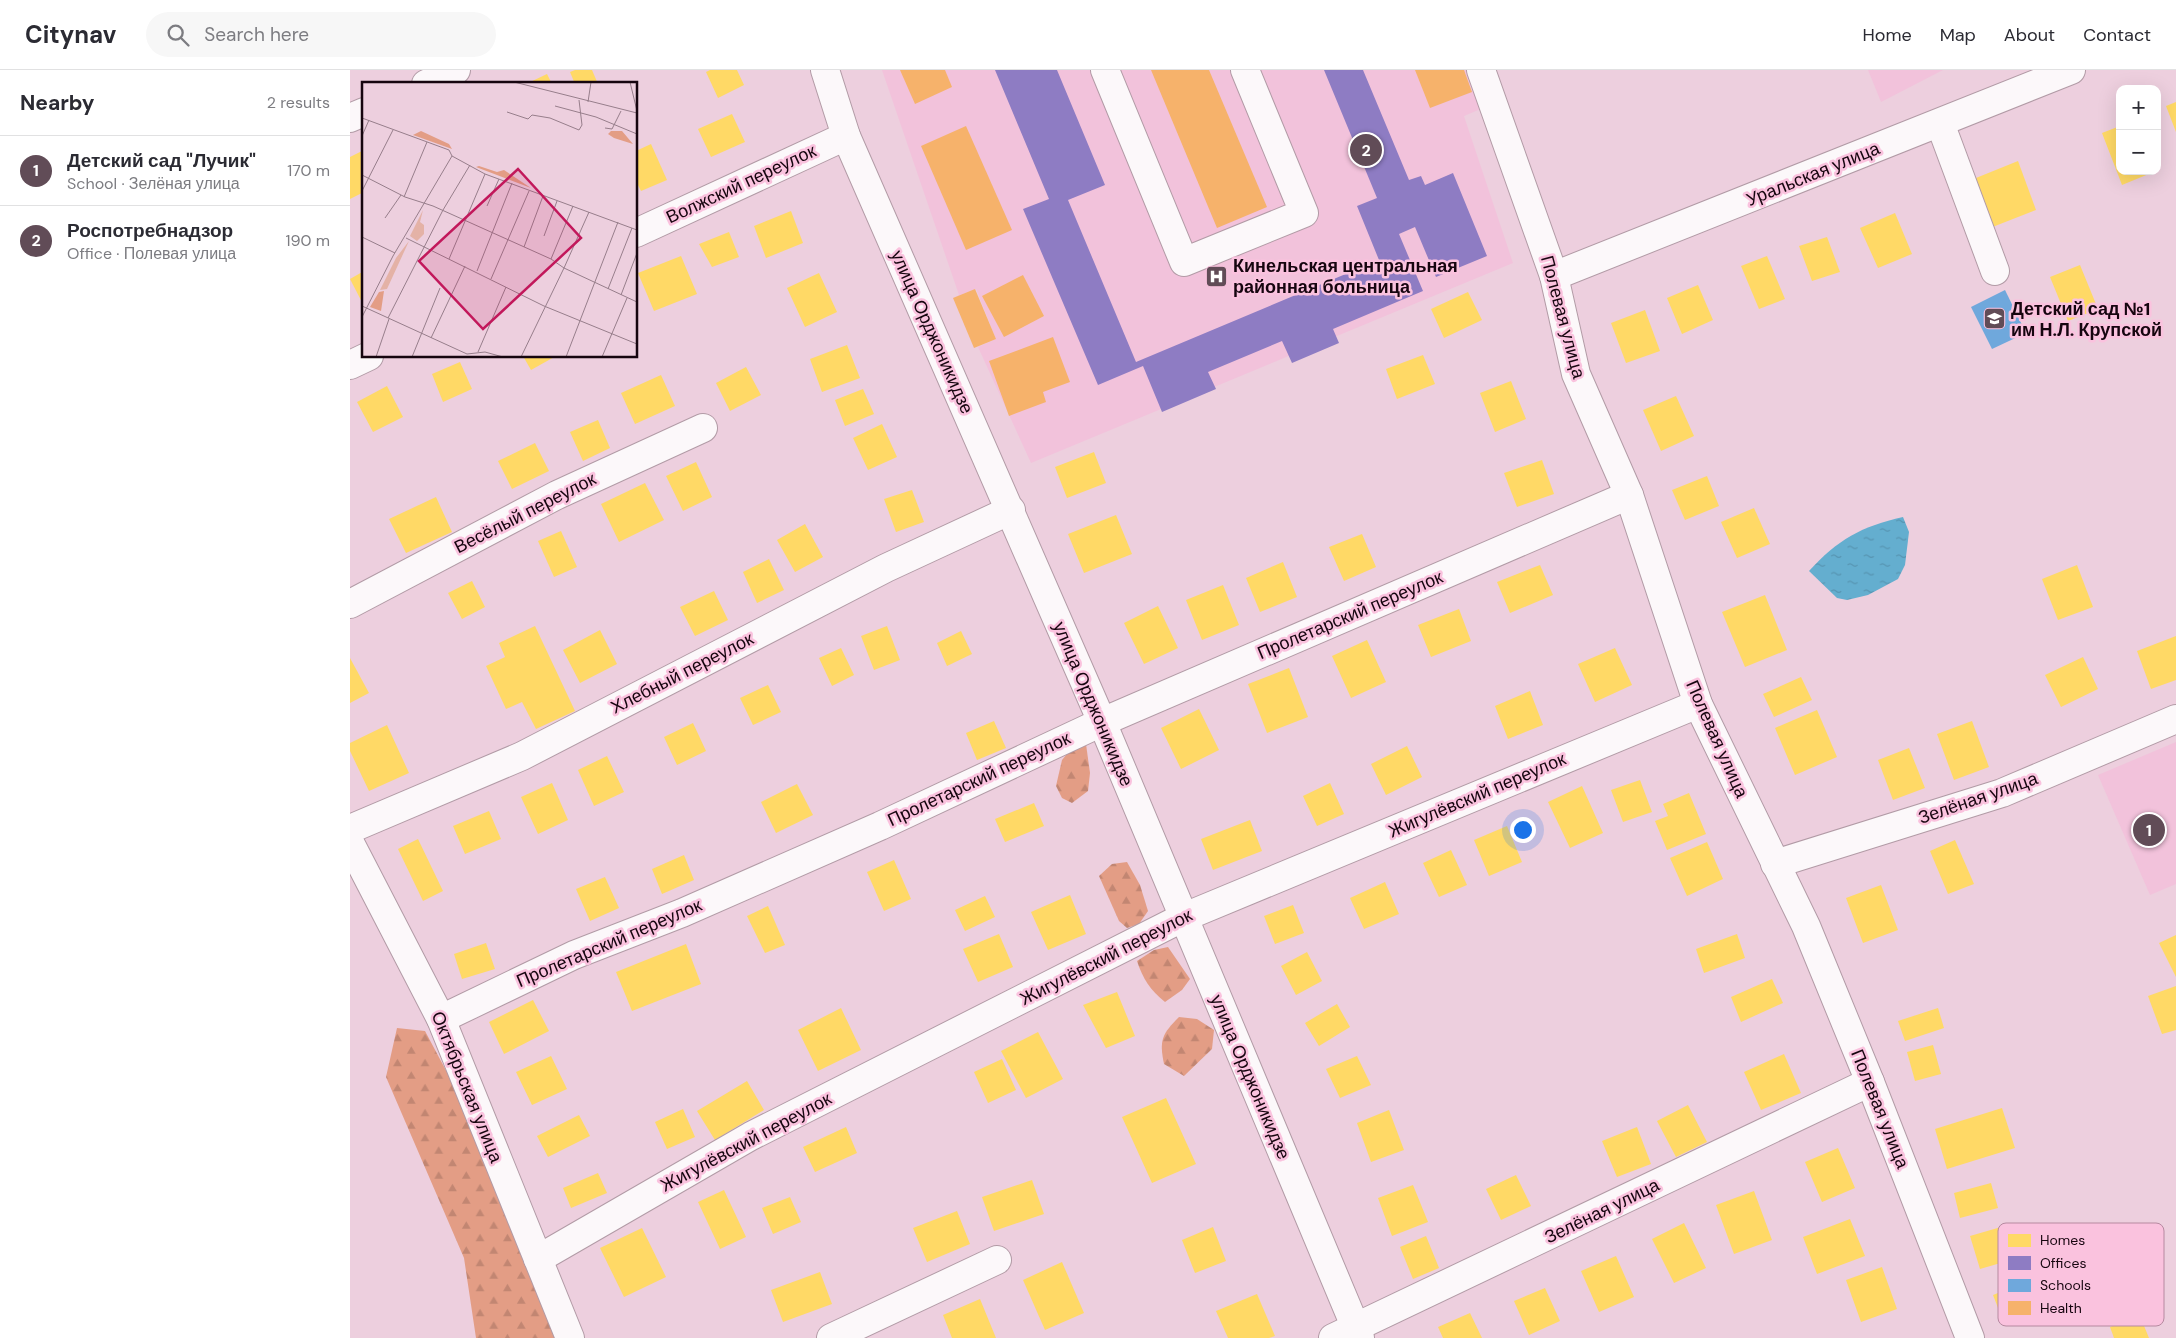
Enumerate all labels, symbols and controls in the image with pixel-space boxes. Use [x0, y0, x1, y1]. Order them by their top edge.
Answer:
search box [146, 12, 496, 57]
text: Citynav [25, 19, 116, 50]
icon: search [164, 21, 192, 49]
text: Search here [204, 22, 309, 47]
text: Home [1862, 23, 1912, 47]
text: Map [1940, 23, 1976, 47]
text: About [2004, 23, 2055, 47]
text: Contact [2083, 23, 2151, 47]
inset map [362, 82, 638, 358]
map controls [2116, 85, 2161, 175]
button: + [2116, 85, 2161, 130]
text: Nearby [20, 89, 94, 117]
text: 2 results [267, 92, 330, 113]
button: − [2116, 130, 2161, 175]
pin: 2 [1350, 131, 1382, 169]
street label: Уральская улица [1743, 136, 1884, 212]
street label: Волжский переулок [662, 139, 820, 229]
text: Детский сад "Лучик" [67, 148, 256, 173]
text: 1 [33, 160, 39, 181]
text: 170 m [287, 160, 330, 181]
text: School · Зелёная улица [67, 173, 240, 194]
text: Роспотребнадзор [67, 218, 233, 243]
text: 2 [31, 230, 41, 251]
text: 190 m [286, 230, 330, 251]
text: Office · Полевая улица [67, 243, 236, 264]
street label: улица Орджоникидзе [885, 246, 979, 418]
street label: Полевая улица [1535, 253, 1591, 382]
place label: Кинельская центральная районная больница [1233, 254, 1458, 299]
hospital icon: Кинельская центральная районная больница [1205, 264, 1229, 288]
place label: Детский сад №1 им Н.Л. Крупской [2011, 297, 2162, 342]
school or university icon: Детский сад №1 им Н.Л. Крупской [1983, 307, 2007, 331]
street label: Весёлый переулок [450, 467, 600, 559]
street label: Пролетарский переулок [1254, 565, 1446, 665]
street label: улица Орджоникидзе [1047, 618, 1139, 790]
street label: Хлебный переулок [607, 627, 758, 719]
street label: Полевая улица [1680, 676, 1754, 803]
street label: Пролетарский переулок [884, 726, 1074, 832]
street label: Жигулёвский переулок [1385, 747, 1569, 843]
street label: Зелёная улица [1915, 766, 2042, 830]
pin: 1 [2133, 811, 2165, 849]
your location [1510, 817, 1536, 843]
street label: Пролетарский переулок [513, 893, 705, 993]
street label: Жигулёвский переулок [1016, 903, 1196, 1011]
street label: улица Орджоникидзе [1204, 991, 1296, 1163]
street label: Октябрьская улица [426, 1008, 509, 1167]
street label: Полевая улица [1845, 1046, 1915, 1173]
street label: Жигулёвский переулок [656, 1087, 836, 1197]
street label: Зелёная улица [1541, 1172, 1664, 1249]
legend [1998, 1223, 2164, 1326]
text: Homes [2040, 1231, 2085, 1249]
text: Offices [2040, 1254, 2086, 1272]
text: Schools [2040, 1276, 2091, 1294]
text: Health [2040, 1299, 2082, 1317]

